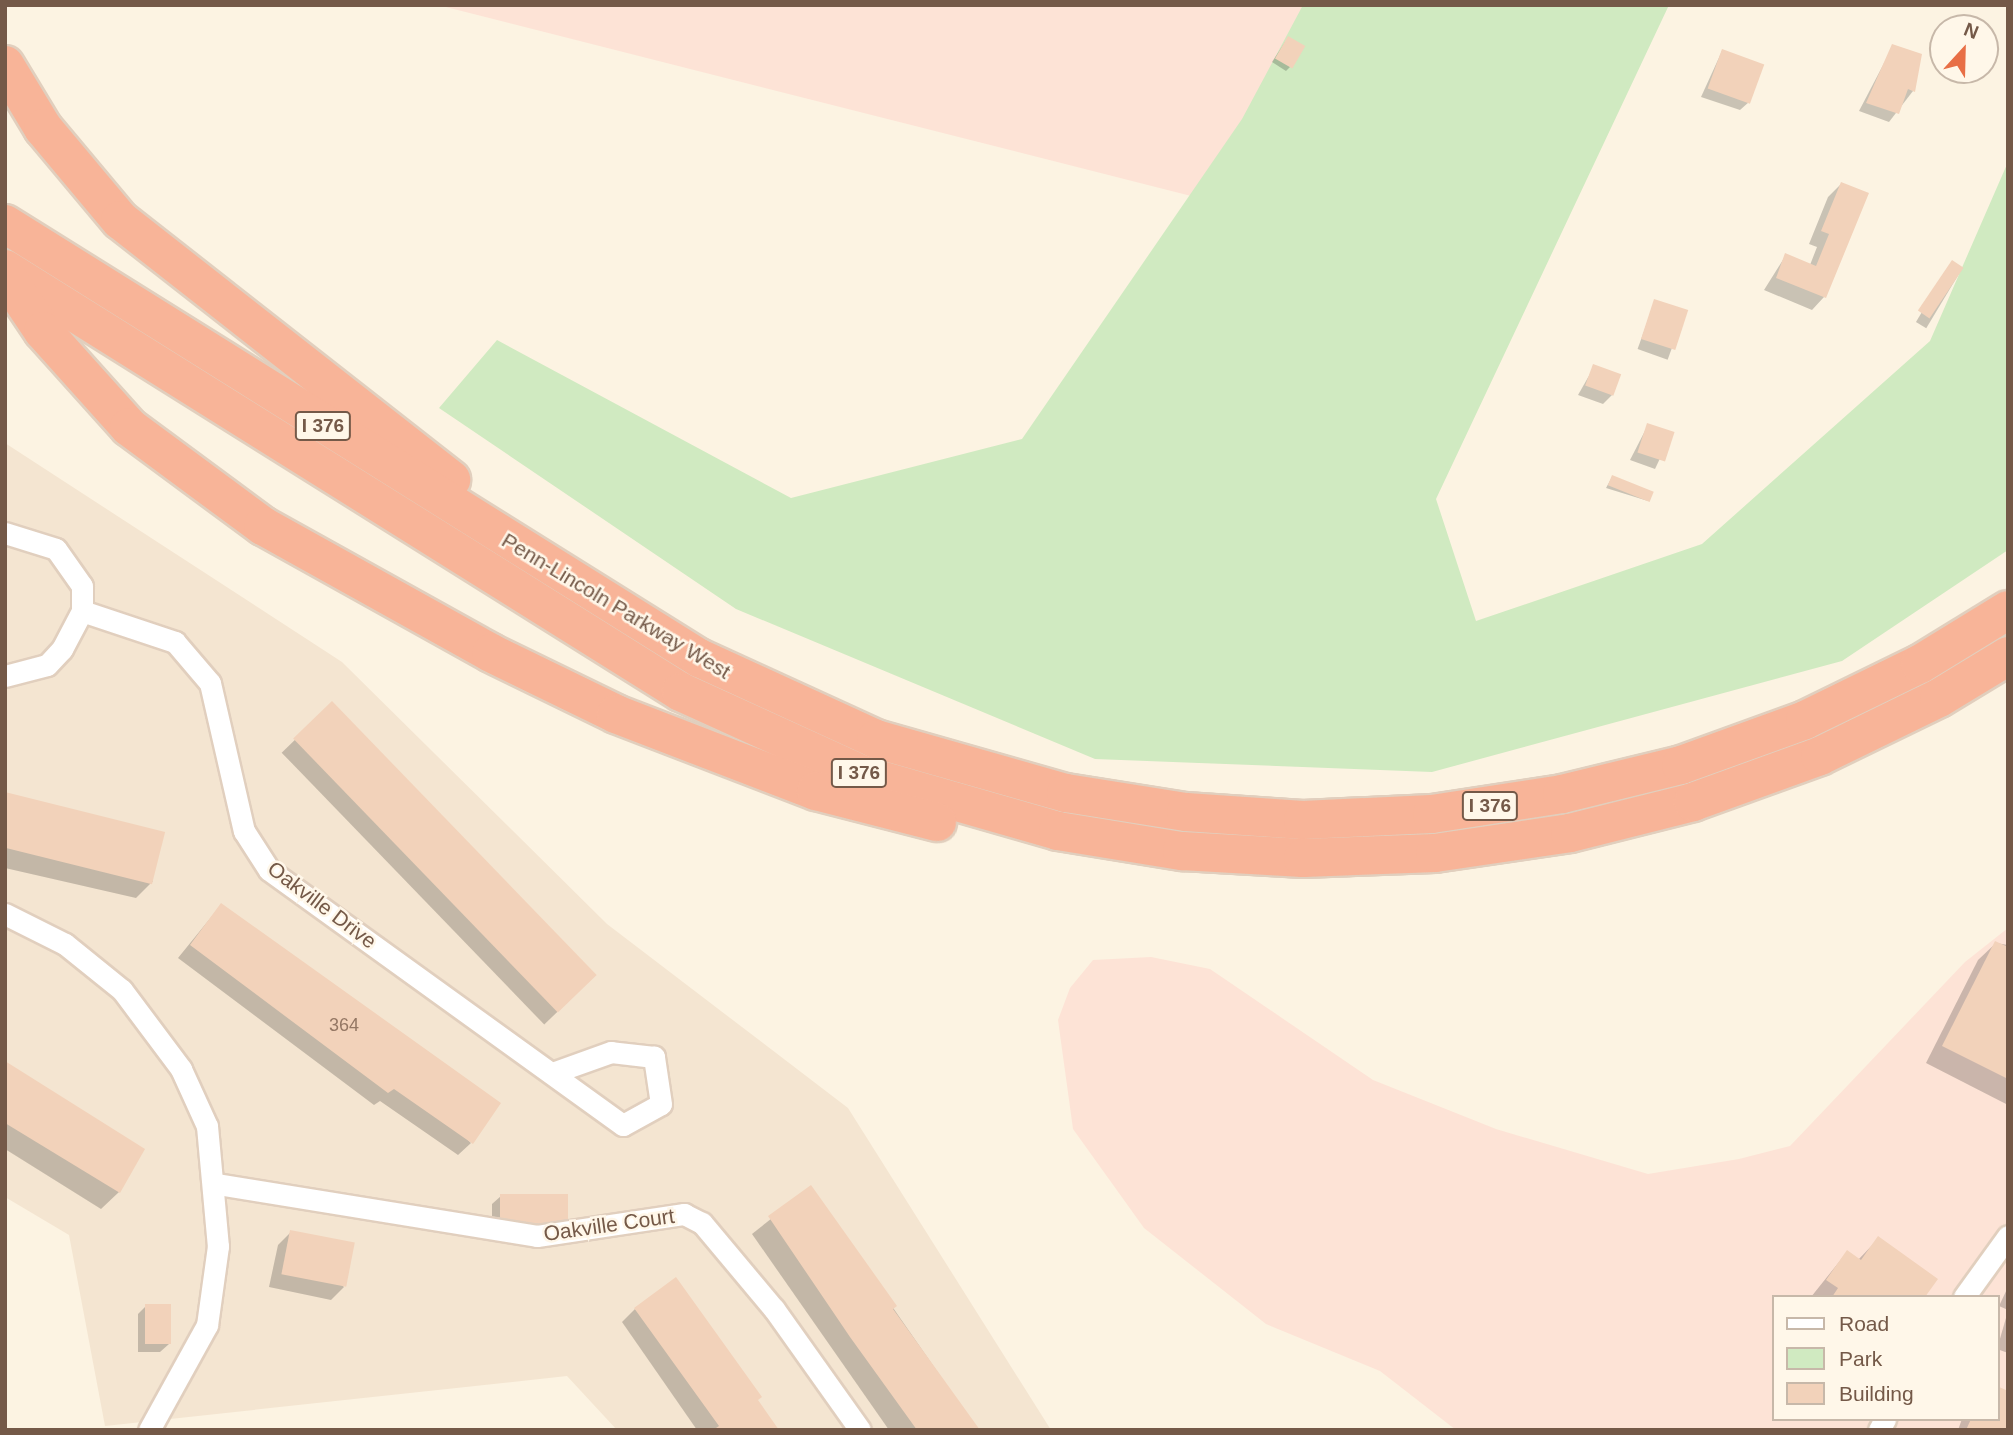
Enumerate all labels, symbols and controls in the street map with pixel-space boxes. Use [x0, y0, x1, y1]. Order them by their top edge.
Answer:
north arrow [1929, 14, 1999, 84]
text: N [1961, 19, 1982, 43]
road number: I 376 [293, 410, 353, 442]
street label: Penn-Lincoln Parkway West [497, 528, 735, 684]
road number: I 376 [829, 758, 889, 788]
road number: I 376 [1460, 790, 1520, 821]
street label: Oakville Drive [263, 856, 381, 954]
house number: 364 [329, 1014, 359, 1036]
street label: Oakville Court [542, 1203, 676, 1247]
legend [1772, 1295, 1999, 1421]
text: Road [1839, 1312, 1889, 1335]
text: Park [1839, 1347, 1882, 1370]
text: Building [1839, 1382, 1914, 1405]

